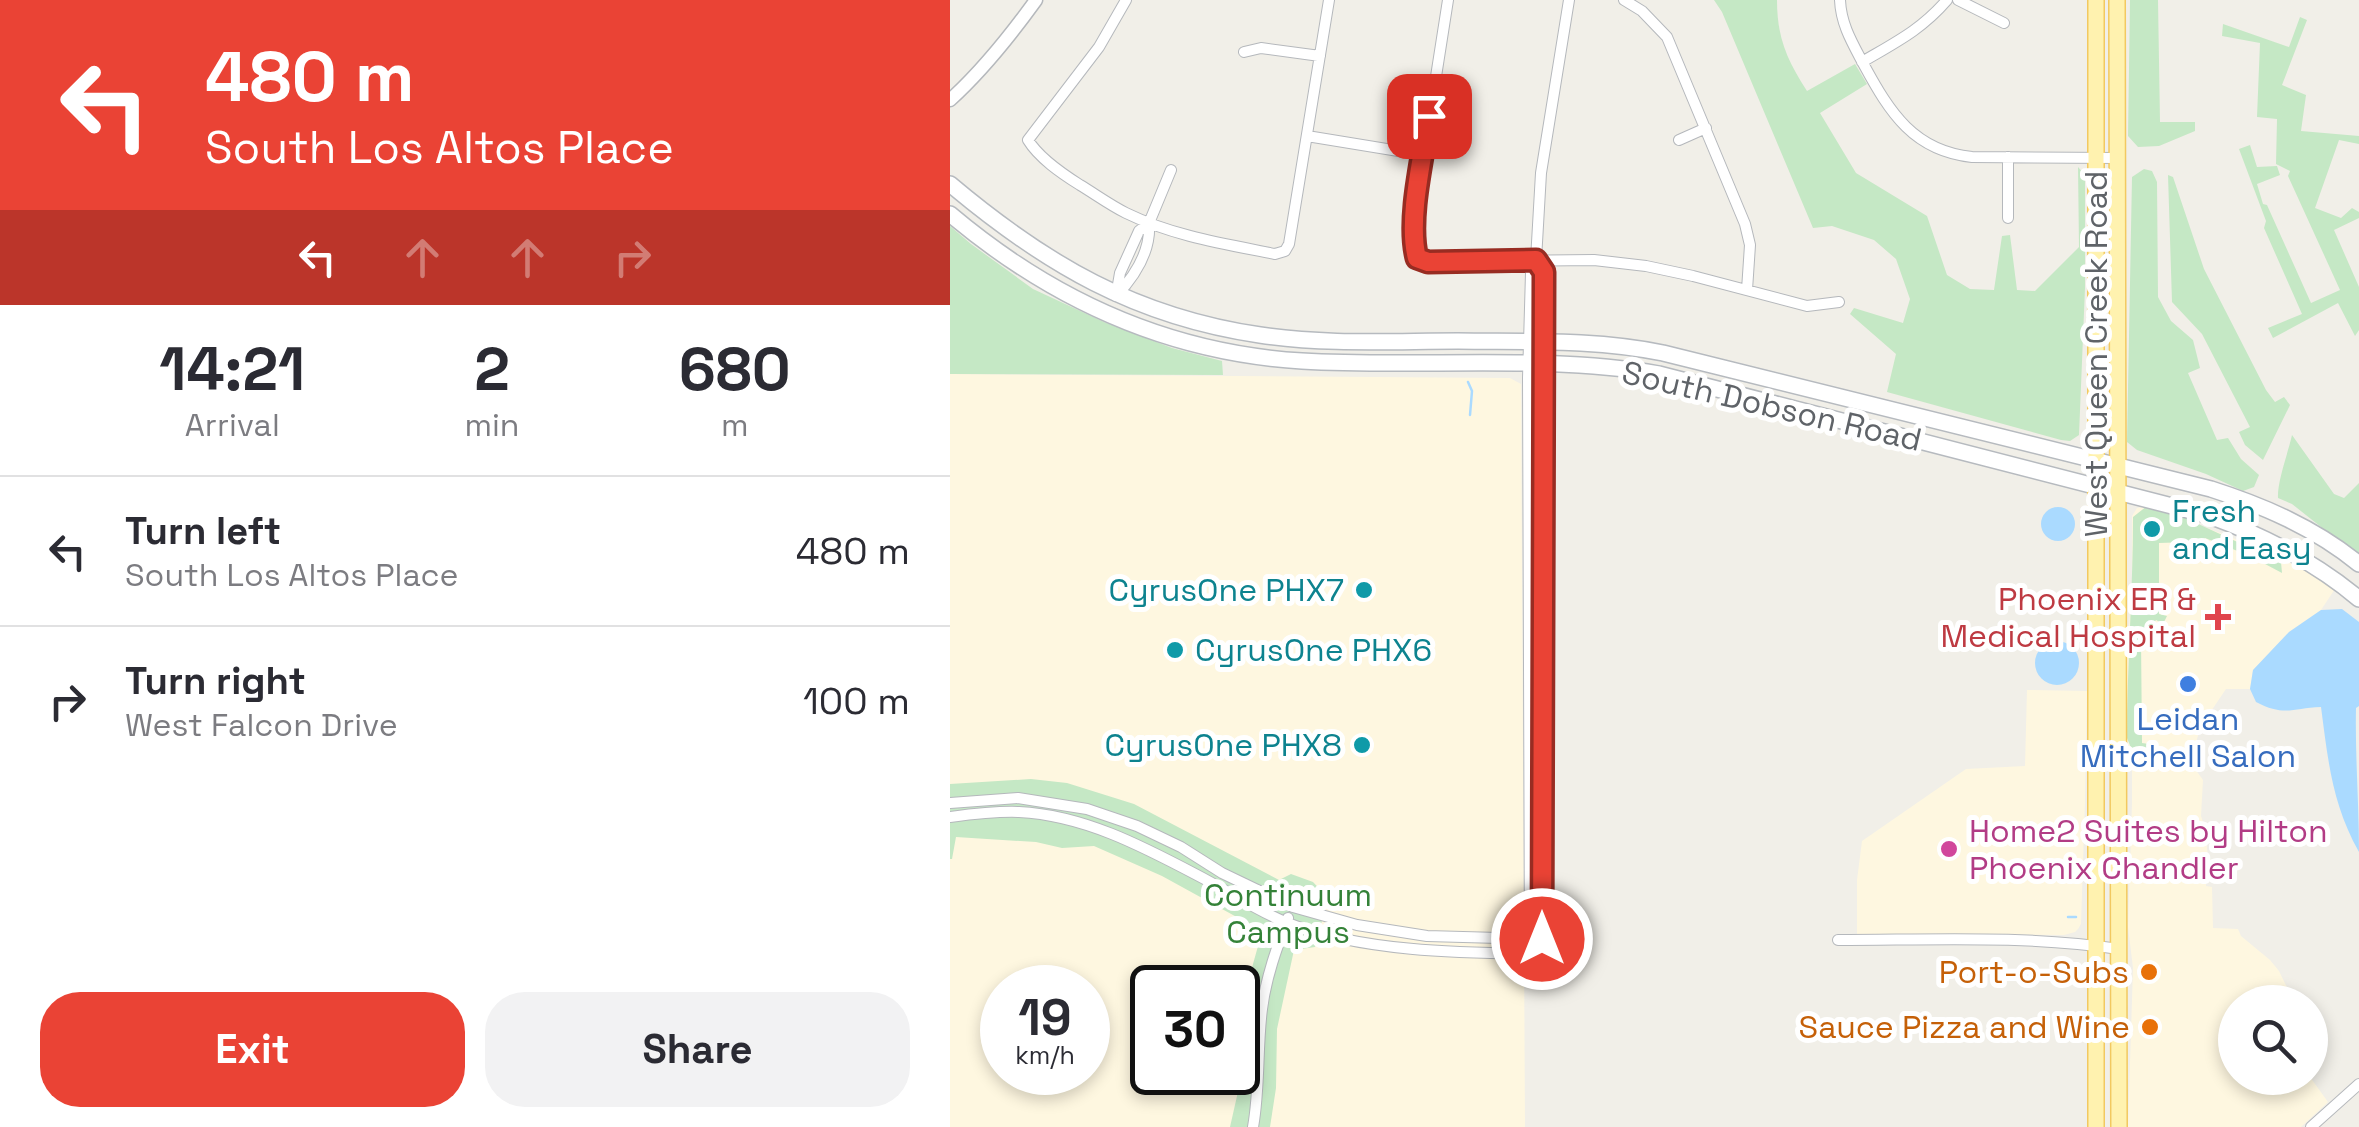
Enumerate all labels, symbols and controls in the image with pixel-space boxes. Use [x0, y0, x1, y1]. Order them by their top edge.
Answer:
text: 480 m [205, 32, 414, 121]
icon: left [40, 40, 170, 170]
pin [1387, 74, 1472, 159]
icon: arrive [1402, 89, 1457, 144]
text: South Los Altos Place [205, 119, 674, 176]
street label: West Queen Creek Road [2076, 171, 2116, 537]
icon: left [290, 230, 345, 285]
icon: ahead [395, 230, 450, 285]
icon: ahead [500, 230, 555, 285]
icon: right [605, 230, 660, 285]
text: 14:21 [159, 331, 305, 408]
text: 2 [474, 331, 510, 408]
text: 680 [679, 331, 791, 408]
street label: South Dobson Road [1618, 352, 1926, 460]
text: Arrival [185, 405, 280, 445]
text: min [464, 405, 519, 445]
text: m [721, 405, 749, 445]
place label: Fresh and Easy [2172, 491, 2312, 568]
text: Turn left [125, 507, 281, 555]
marker: Fresh and Easy [2141, 518, 2163, 540]
icon: left [40, 524, 95, 579]
text: 480 m [796, 527, 910, 575]
text: South Los Altos Place [125, 555, 458, 595]
place label: CyrusOne PHX7 [1108, 570, 1344, 610]
marker: CyrusOne PHX7 [1353, 579, 1375, 601]
place label: Phoenix ER & Medical Hospital [1940, 579, 2196, 656]
marker: Phoenix ER & Medical Hospital [2205, 604, 2231, 630]
place label: CyrusOne PHX6 [1195, 630, 1432, 670]
marker: CyrusOne PHX6 [1164, 639, 1186, 661]
text: Turn right [125, 657, 306, 705]
marker: Leidan Mitchell Salon [2177, 673, 2199, 695]
icon: right [40, 674, 95, 729]
text: 100 m [803, 677, 910, 725]
place label: Leidan Mitchell Salon [2080, 699, 2296, 776]
text: West Falcon Drive [125, 705, 398, 745]
place label: CyrusOne PHX8 [1105, 725, 1342, 765]
marker: CyrusOne PHX8 [1351, 734, 1373, 756]
place label: Home2 Suites by Hilton Phoenix Chandler [1969, 811, 2328, 888]
marker: Home2 Suites by Hilton Phoenix Chandler [1938, 838, 1960, 860]
park label: Continuum Campus [1204, 875, 1372, 952]
position arrow [1490, 887, 1594, 991]
place label: Port-o-Subs [1939, 952, 2129, 992]
marker: Port-o-Subs [2138, 961, 2160, 983]
speed limit sign: 30 [1130, 965, 1260, 1095]
map controls [2218, 985, 2328, 1095]
button: search [2218, 985, 2328, 1095]
text: 19 [1018, 986, 1072, 1050]
button: Exit [40, 992, 465, 1107]
button: Share [485, 992, 910, 1107]
place label: Sauce Pizza and Wine [1799, 1007, 2130, 1047]
marker: Sauce Pizza and Wine [2139, 1016, 2161, 1038]
text: km/h [1015, 1039, 1075, 1071]

